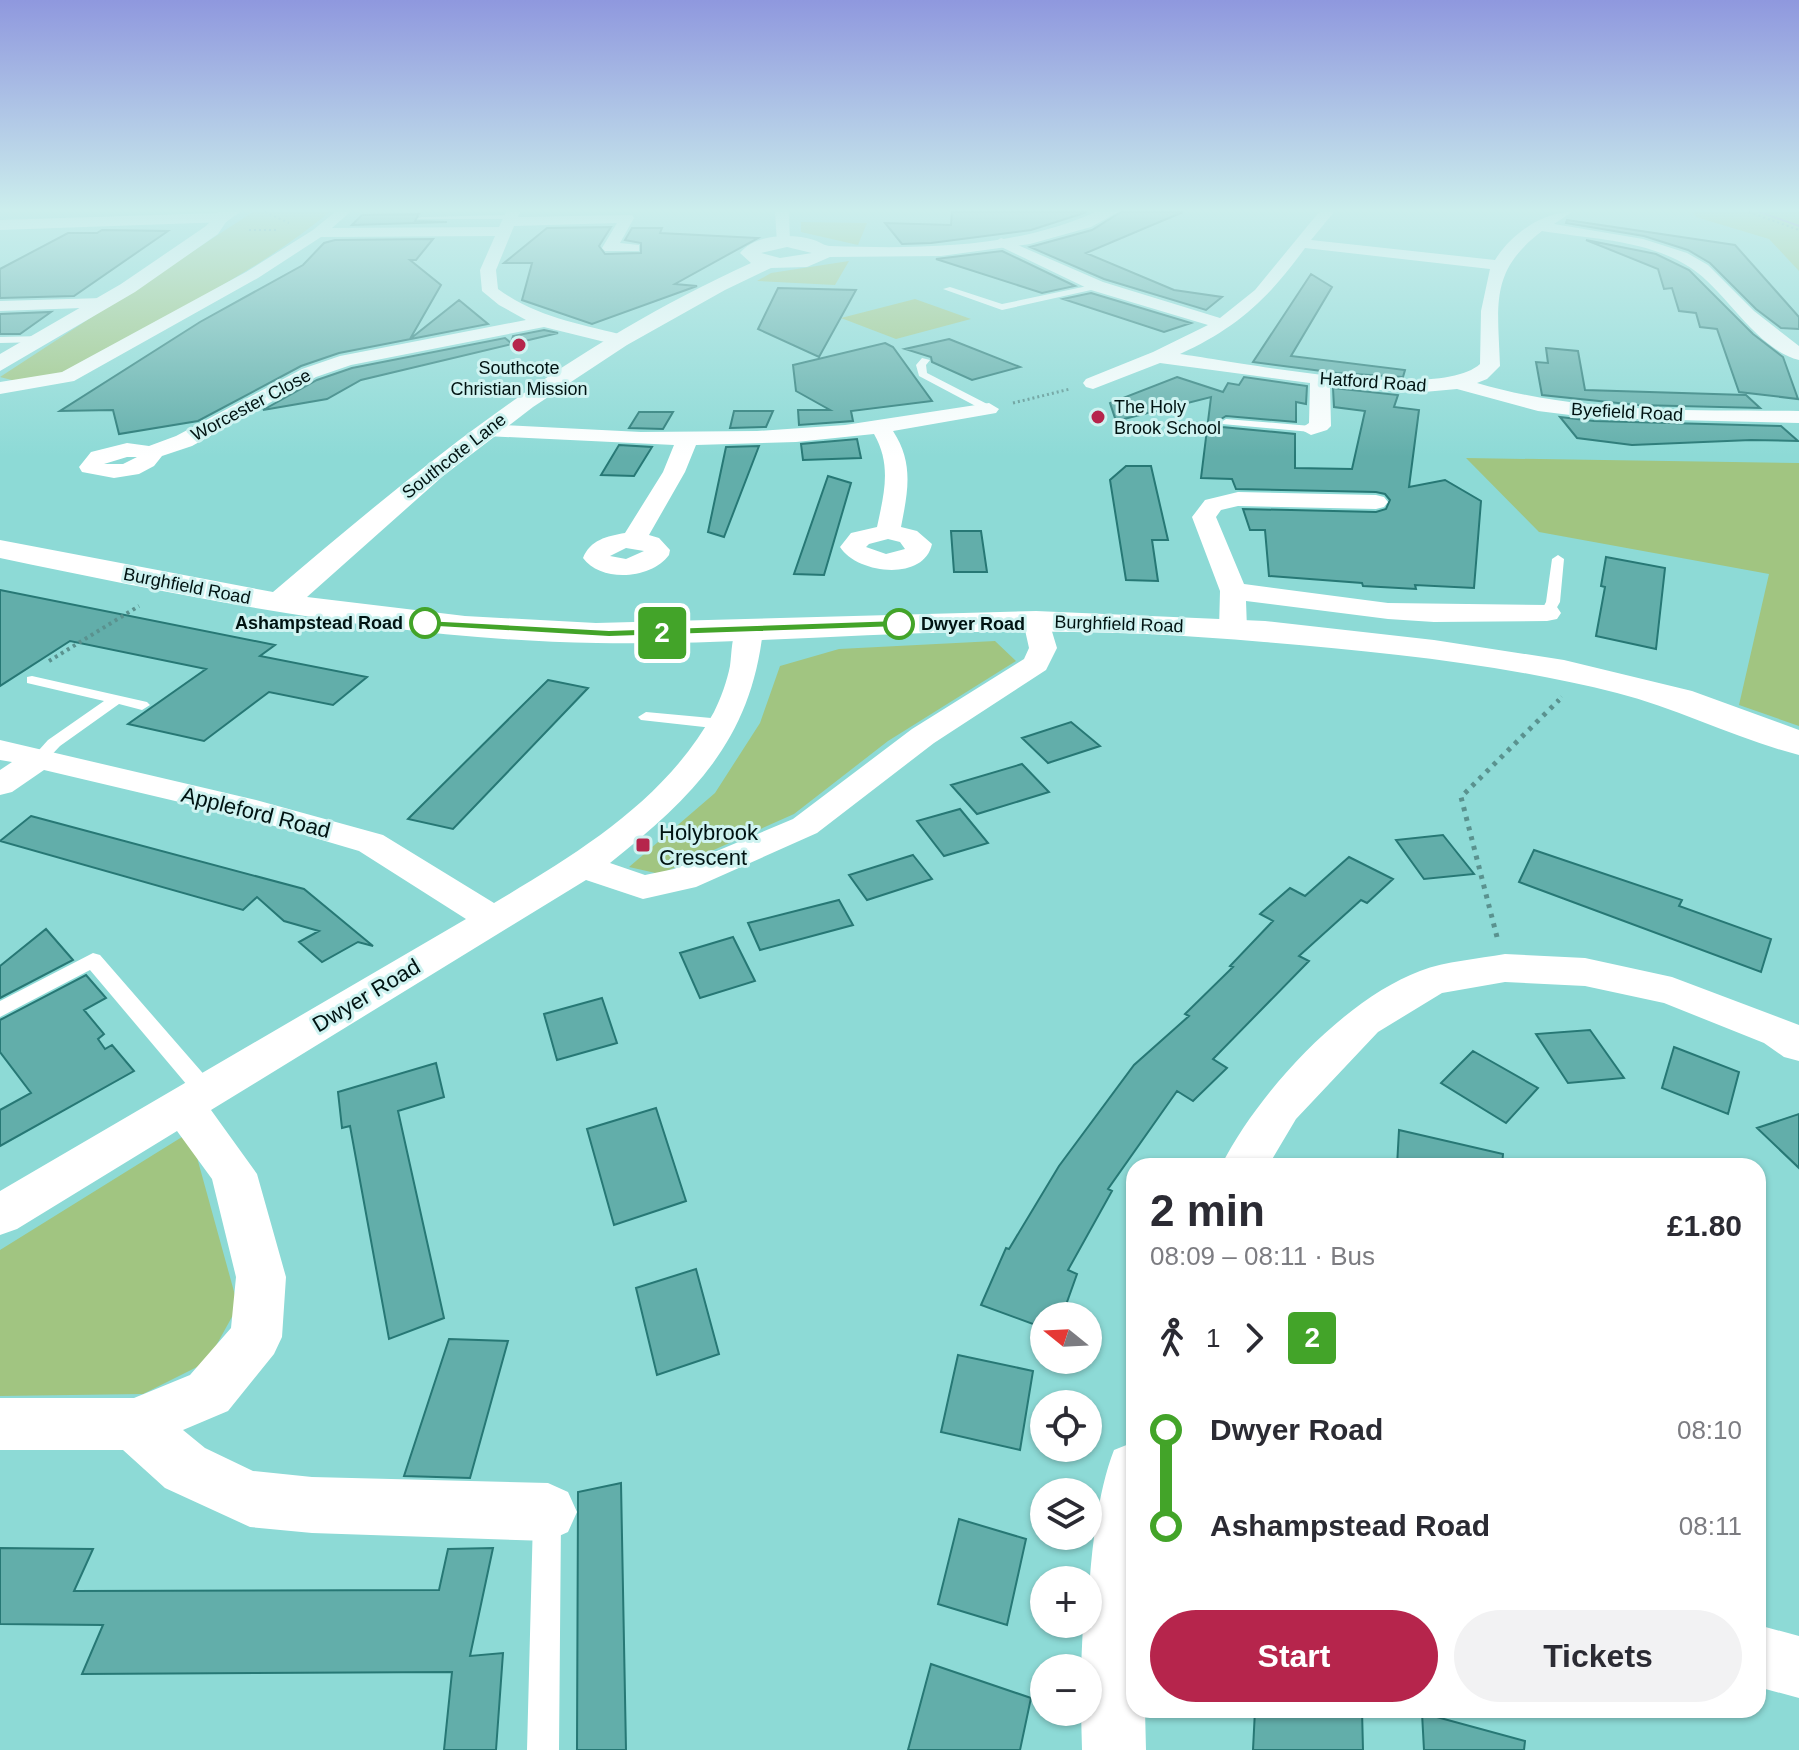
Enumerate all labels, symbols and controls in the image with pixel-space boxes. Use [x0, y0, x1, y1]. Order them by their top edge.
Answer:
marker: Southcote Christian Mission [510, 336, 528, 354]
place label: Southcote Christian Mission [450, 358, 588, 399]
street label: Worcester Close [188, 365, 314, 445]
street label: Hatford Road [1319, 368, 1427, 396]
place label: The Holy Brook School [1114, 397, 1221, 438]
street label: Byefield Road [1571, 399, 1683, 425]
marker: The Holy Brook School [1089, 408, 1107, 426]
street label: Southcote Lane [398, 409, 510, 503]
street label: Burghfield Road [122, 564, 252, 608]
line badge: 2 [636, 607, 688, 659]
marker: Ashampstead Road [410, 608, 440, 638]
marker: Dwyer Road [884, 609, 914, 639]
street label: Burghfield Road [1054, 612, 1184, 636]
place label: Ashampstead Road [235, 613, 403, 633]
place label: Dwyer Road [921, 614, 1025, 634]
text: 2 [654, 617, 670, 648]
street label: Appleford Road [179, 782, 333, 843]
place label: Holybrook Crescent [659, 820, 759, 870]
marker: Holybrook Crescent [634, 836, 652, 854]
street label: Dwyer Road [308, 954, 425, 1037]
text: 2 min [1150, 1186, 1265, 1235]
text: £1.80 [1667, 1209, 1742, 1242]
text: 08:09 – 08:11 · Bus [1150, 1241, 1375, 1271]
north arrow [1030, 1302, 1102, 1374]
map controls [1030, 1302, 1102, 1726]
icon: walk [1150, 1316, 1194, 1360]
icon: forward [1232, 1316, 1276, 1360]
text: 2 [1304, 1322, 1320, 1353]
text: 1 [1206, 1323, 1220, 1353]
button: locate [1030, 1390, 1102, 1462]
text: Dwyer Road [1210, 1413, 1383, 1446]
text: 08:10 [1677, 1415, 1742, 1445]
button: layers [1030, 1478, 1102, 1550]
text: Ashampstead Road [1210, 1509, 1490, 1542]
text: 08:11 [1679, 1511, 1742, 1541]
button: + [1030, 1566, 1102, 1638]
button: Start [1150, 1610, 1438, 1702]
button: Tickets [1454, 1610, 1742, 1702]
button: − [1030, 1654, 1102, 1726]

